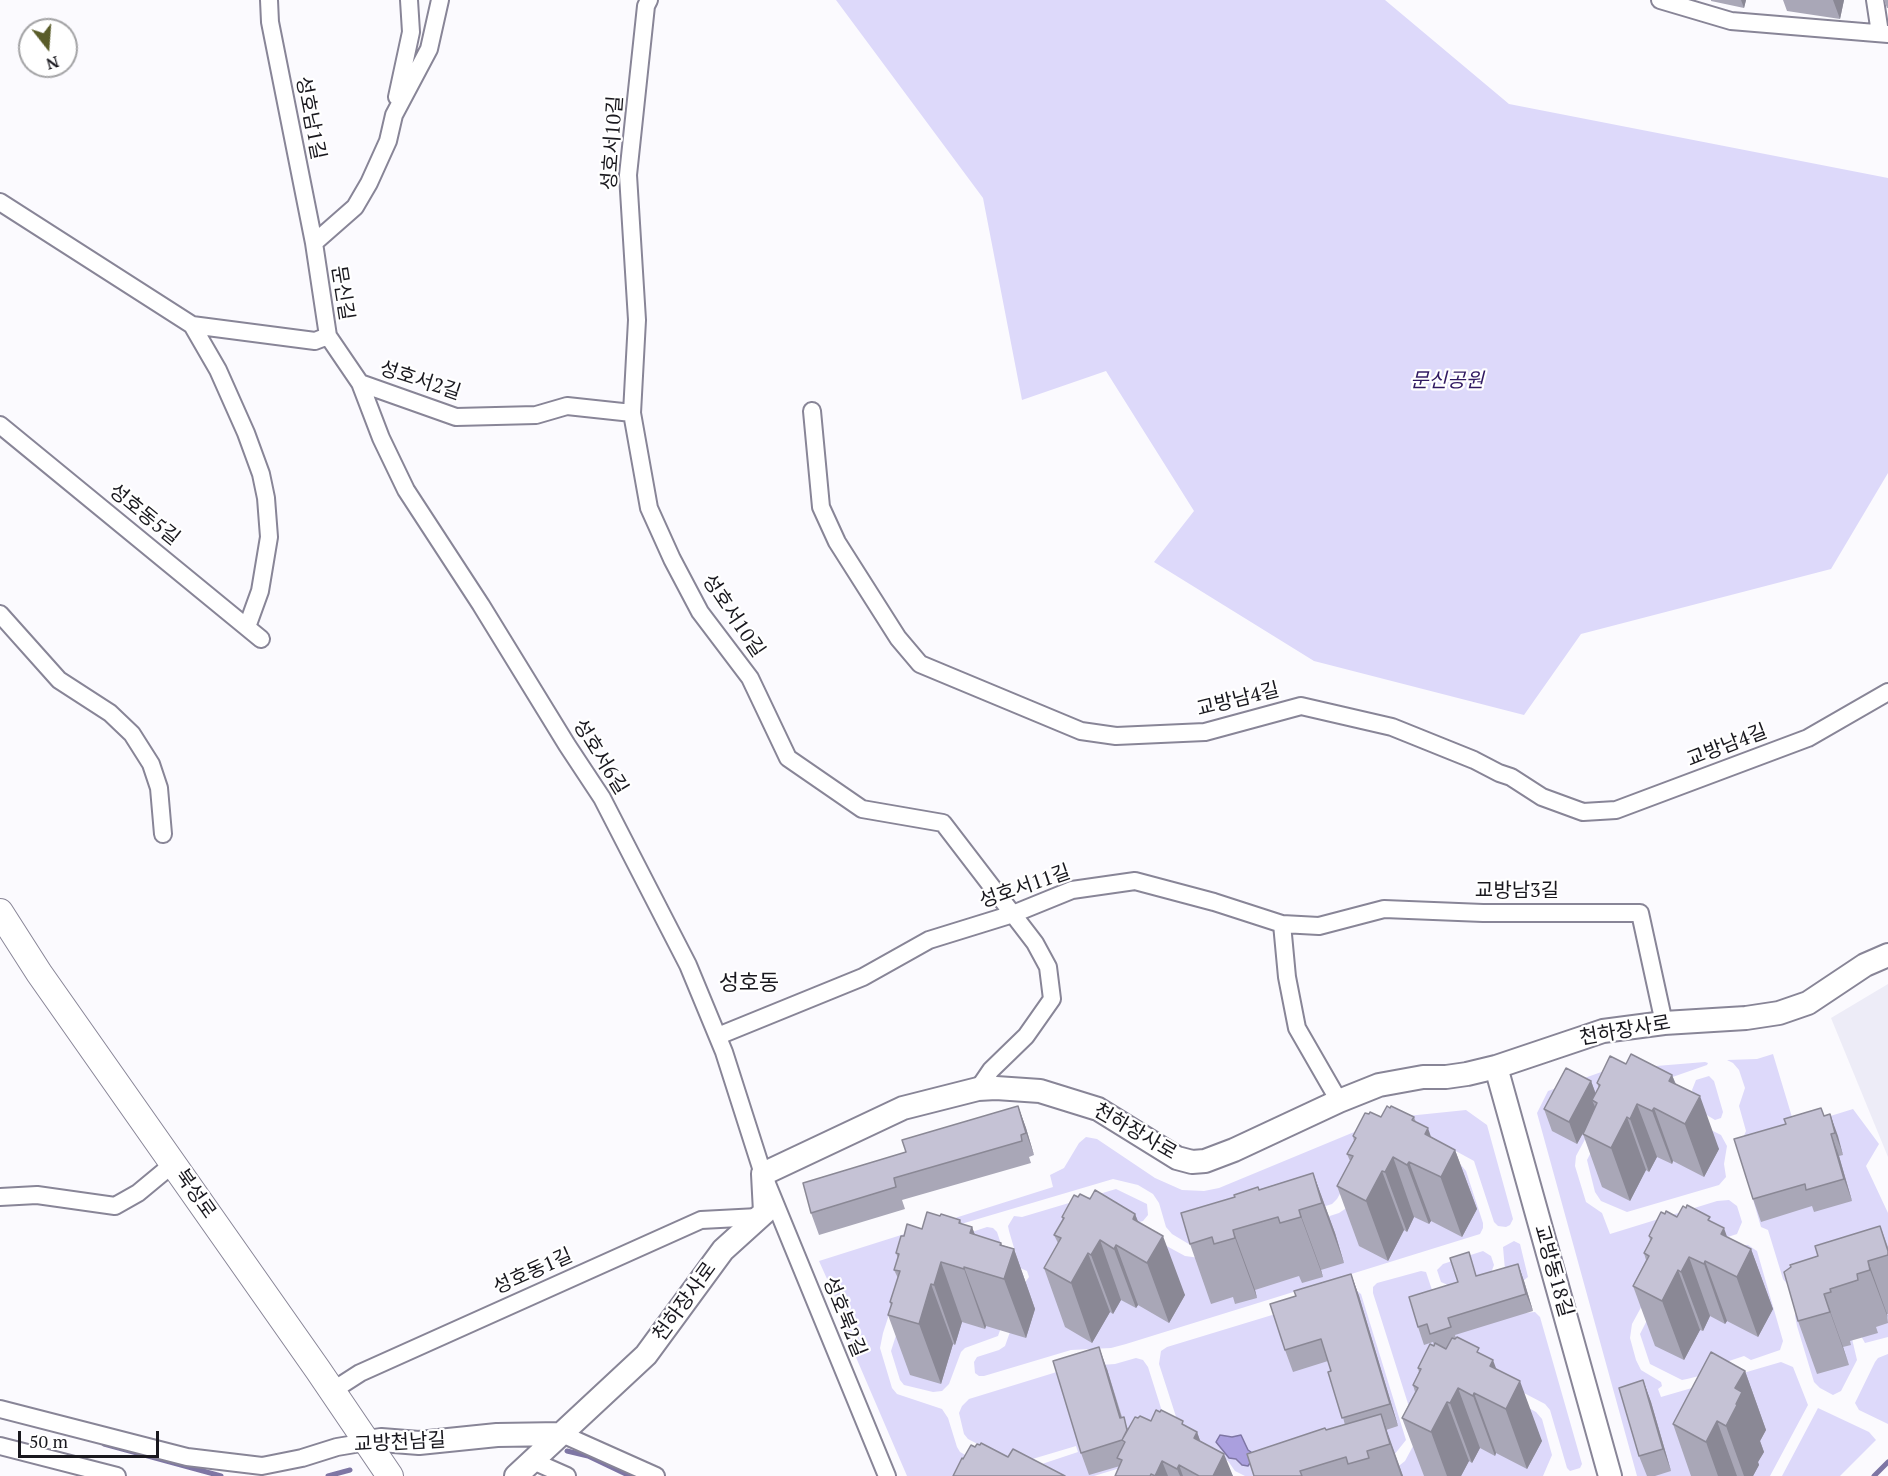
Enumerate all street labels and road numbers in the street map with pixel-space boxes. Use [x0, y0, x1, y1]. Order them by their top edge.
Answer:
street label: 성호남1길 [290, 74, 330, 162]
street label: 성호서10길 [598, 95, 628, 191]
street label: 문신길 [326, 264, 358, 322]
street label: 성호서2길 [376, 357, 464, 405]
street label: 성호동5길 [104, 479, 184, 551]
street label: 성호서10길 [697, 570, 769, 662]
street label: 교방남4길 [1194, 678, 1282, 722]
street label: 성호서6길 [567, 715, 633, 799]
street label: 교방남4길 [1683, 720, 1771, 772]
street label: 성호서11길 [976, 860, 1074, 914]
street label: 교방남3길 [1475, 879, 1559, 903]
street label: 천하장사로 [1578, 1011, 1672, 1051]
street label: 천하장사로 [1089, 1099, 1181, 1165]
street label: 북성로 [169, 1165, 221, 1223]
street label: 교방동18길 [1528, 1222, 1578, 1320]
street label: 성호동1길 [490, 1244, 576, 1300]
street label: 천하장사로 [648, 1258, 722, 1346]
street label: 성호북2길 [817, 1273, 871, 1361]
street label: 교방천남길 [353, 1429, 447, 1457]

